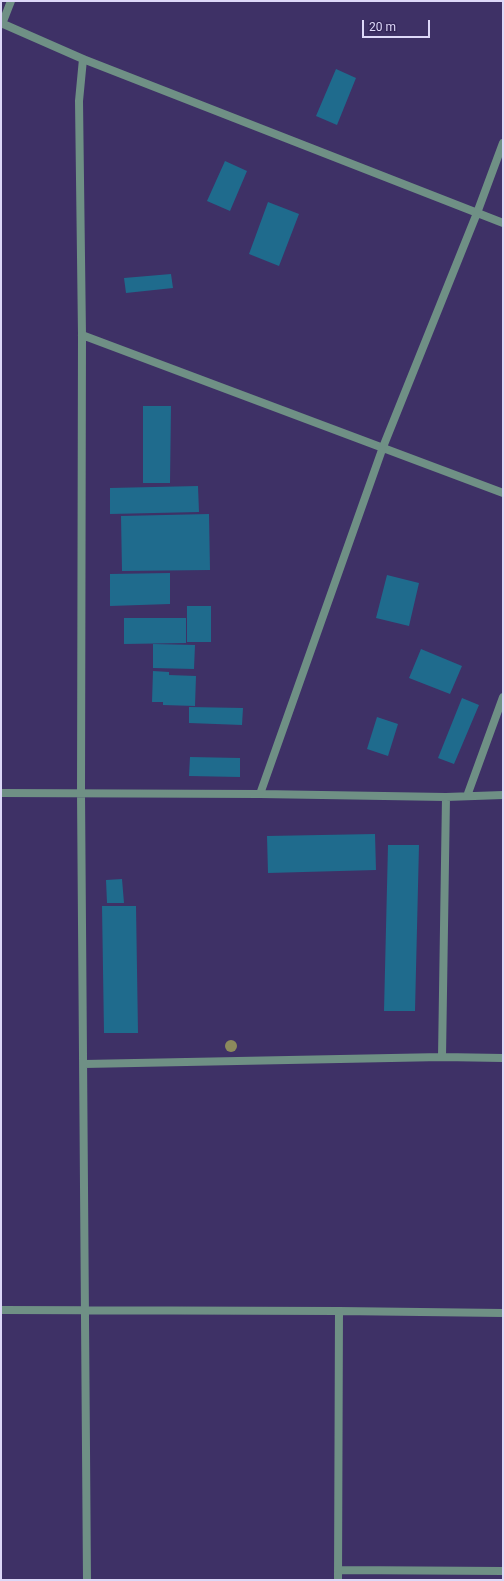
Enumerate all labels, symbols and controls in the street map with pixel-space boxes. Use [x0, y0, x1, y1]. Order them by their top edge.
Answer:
scale bar [364, 12, 432, 38]
text: 20 m [369, 20, 396, 34]

